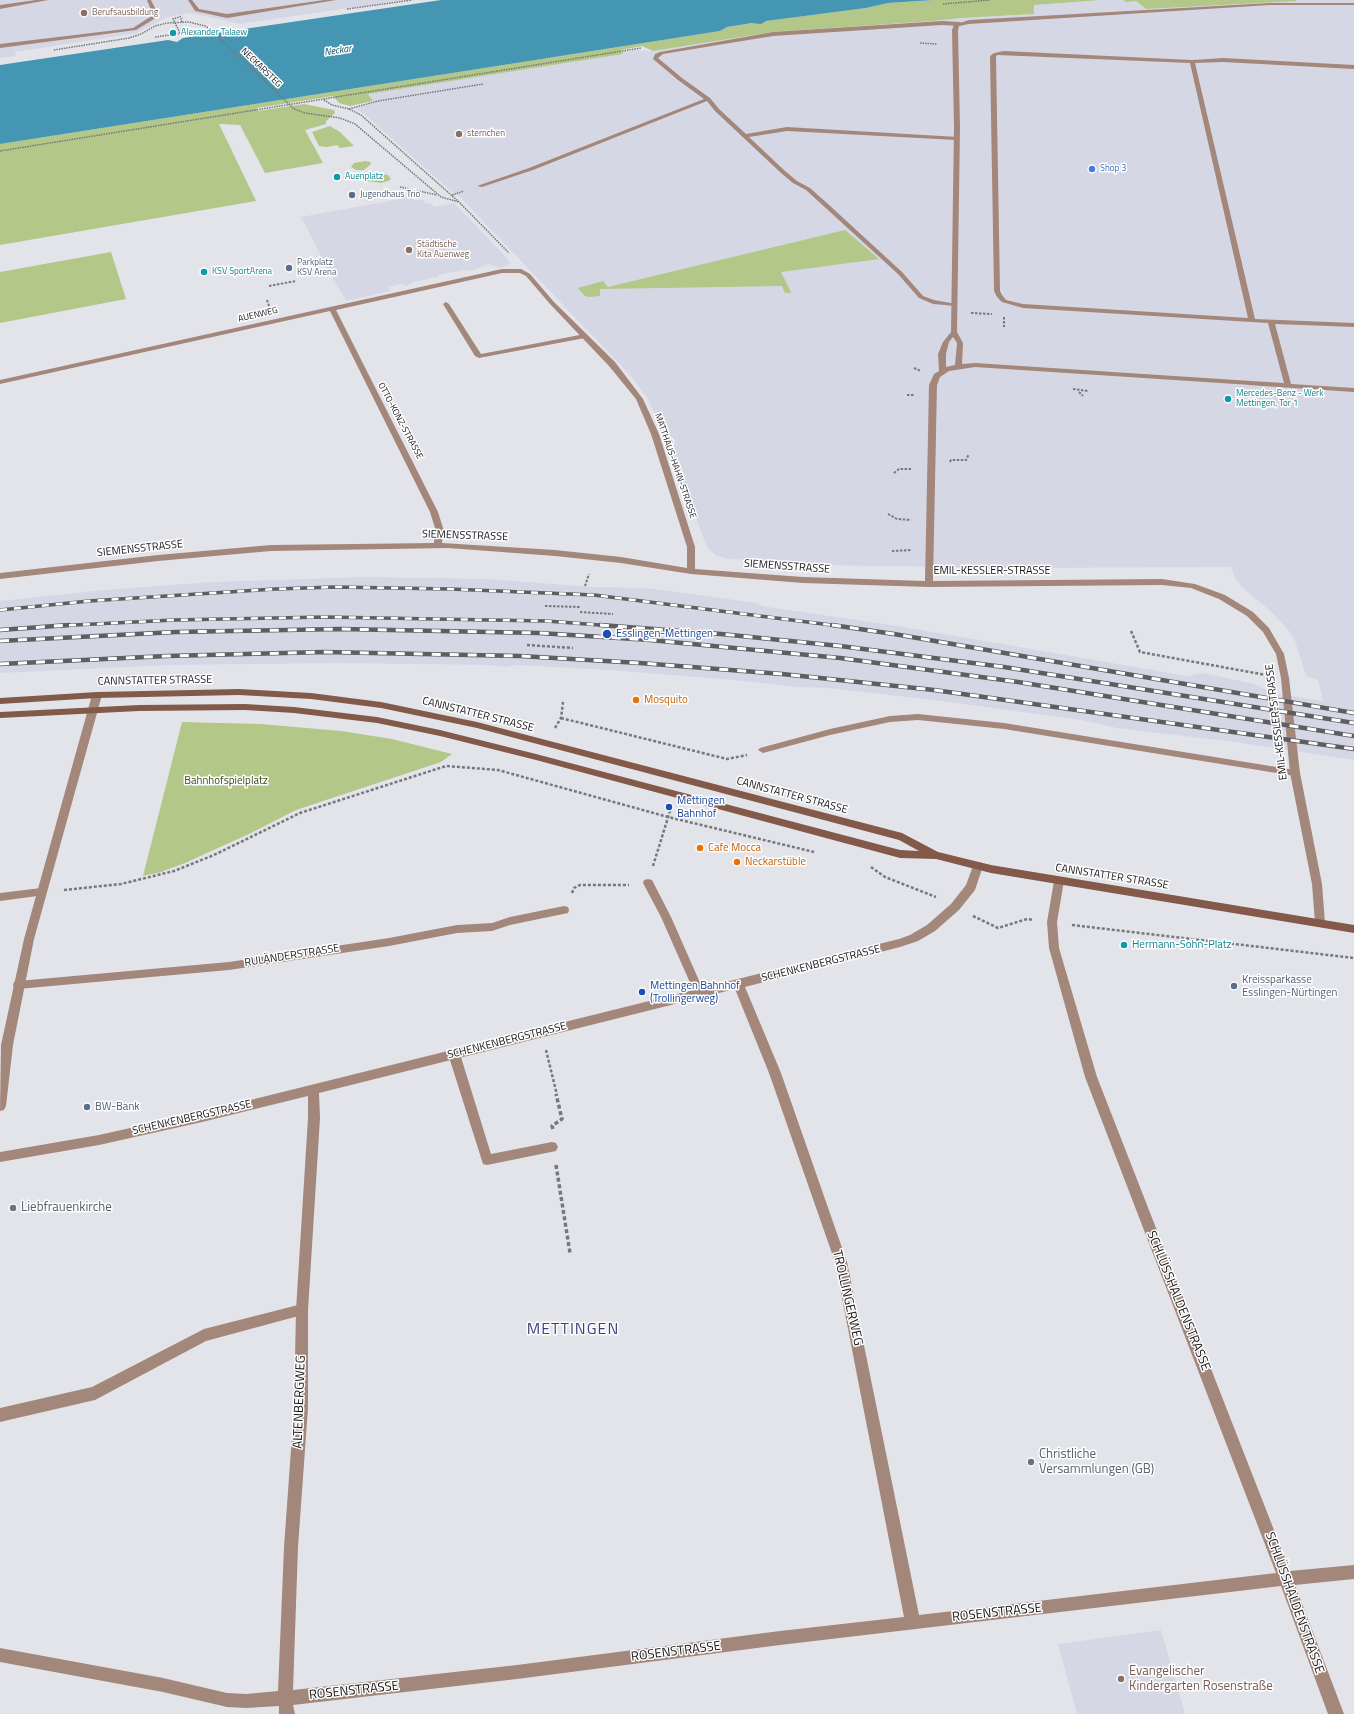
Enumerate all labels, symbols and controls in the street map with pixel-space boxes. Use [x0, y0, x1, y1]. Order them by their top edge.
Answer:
marker: Berufsausbildung [79, 8, 89, 18]
place label: Berufsausbildung [92, 8, 158, 18]
marker: Alexander Talaew [168, 28, 178, 38]
place label: Alexander Talaew [181, 28, 247, 38]
water label: Neckar [324, 43, 352, 59]
street label: NECKARSTEG [239, 46, 283, 90]
marker: sternchen [454, 129, 464, 139]
place label: sternchen [467, 129, 505, 139]
marker: Shop 3 [1087, 164, 1097, 174]
place label: Shop 3 [1100, 164, 1126, 174]
marker: Auenplatz [332, 172, 342, 182]
place label: Auenplatz [345, 172, 383, 182]
marker: Jugendhaus Trio [347, 190, 357, 200]
place label: Jugendhaus Trio [360, 190, 420, 200]
place label: Städtische Kita Auenweg [417, 240, 469, 261]
marker: Städtische Kita Auenweg [404, 245, 414, 255]
place label: Parkplatz KSV Arena [297, 258, 336, 279]
marker: Parkplatz KSV Arena [284, 263, 294, 273]
marker: KSV SportArena [199, 267, 209, 277]
place label: KSV SportArena [212, 267, 272, 277]
street label: AUENWEG [237, 305, 279, 325]
street label: OTTO-KONZ-STRASSE [375, 381, 425, 461]
place label: Mercedes-Benz - Werk Mettingen, Tor 1 [1236, 389, 1324, 410]
marker: Mercedes-Benz - Werk Mettingen, Tor 1 [1223, 394, 1233, 404]
street label: MATTHÄUS-HAHN-STRASSE [652, 412, 698, 520]
street label: SIEMENSSTRASSE [422, 528, 508, 544]
street label: SIEMENSSTRASSE [96, 538, 184, 560]
street label: SIEMENSSTRASSE [743, 557, 831, 577]
street label: EMIL-KESSLER-STRASSE [933, 564, 1051, 578]
place label: Esslingen-Mettingen [616, 627, 713, 641]
marker: Esslingen-Mettingen [601, 628, 613, 640]
street label: EMIL-KESSLER-STRASSE [1263, 663, 1291, 781]
street label: CANNSTATTER STRASSE [98, 673, 212, 689]
place label: Mosquito [644, 693, 688, 707]
street label: CANNSTATTER STRASSE [421, 695, 535, 735]
marker: Mosquito [631, 695, 641, 705]
park label: Bahnhofspielplatz [184, 774, 268, 788]
street label: CANNSTATTER STRASSE [735, 775, 849, 817]
place label: Mettingen Bahnhof [677, 794, 725, 820]
marker: Mettingen Bahnhof [664, 802, 674, 812]
place label: Cafe Mocca [708, 841, 761, 855]
marker: Cafe Mocca [695, 843, 705, 853]
place label: Neckarstüble [745, 855, 806, 869]
marker: Neckarstüble [732, 857, 742, 867]
street label: CANNSTATTER STRASSE [1054, 862, 1170, 892]
place label: Hermann-Sohn-Platz [1132, 938, 1232, 952]
marker: Hermann-Sohn-Platz [1119, 940, 1129, 950]
street label: RULÄNDERSTRASSE [244, 942, 340, 970]
street label: SCHENKENBERGSTRASSE [760, 943, 882, 985]
place label: Kreissparkasse Esslingen-Nürtingen [1242, 973, 1337, 999]
place label: Mettingen Bahnhof (Trollingerweg) [650, 979, 740, 1005]
marker: Kreissparkasse Esslingen-Nürtingen [1229, 981, 1239, 991]
marker: Mettingen Bahnhof (Trollingerweg) [637, 987, 647, 997]
street label: SCHENKENBERGSTRASSE [446, 1020, 568, 1062]
street label: SCHENKENBERGSTRASSE [131, 1098, 253, 1138]
place label: BW-Bank [95, 1100, 140, 1114]
marker: BW-Bank [82, 1102, 92, 1112]
place label: Liebfrauenkirche [21, 1200, 112, 1216]
marker: Liebfrauenkirche [8, 1203, 18, 1213]
street label: SCHLÜSSHALDENSTRASSE [1143, 1229, 1213, 1373]
street label: TROLLINGERWEG [828, 1249, 866, 1347]
district label: METTINGEN [527, 1320, 619, 1340]
street label: ALTENBERGWEG [291, 1355, 309, 1449]
place label: Christliche Versammlungen (GB) [1039, 1447, 1154, 1478]
marker: Christliche Versammlungen (GB) [1026, 1457, 1036, 1467]
street label: SCHLÜSSHALDENSTRASSE [1261, 1530, 1327, 1676]
street label: ROSENSTRASSE [951, 1601, 1043, 1625]
street label: ROSENSTRASSE [630, 1639, 722, 1665]
place label: Evangelischer Kindergarten Rosenstraße [1129, 1664, 1273, 1695]
marker: Evangelischer Kindergarten Rosenstraße [1116, 1674, 1126, 1684]
street label: ROSENSTRASSE [308, 1679, 400, 1703]

